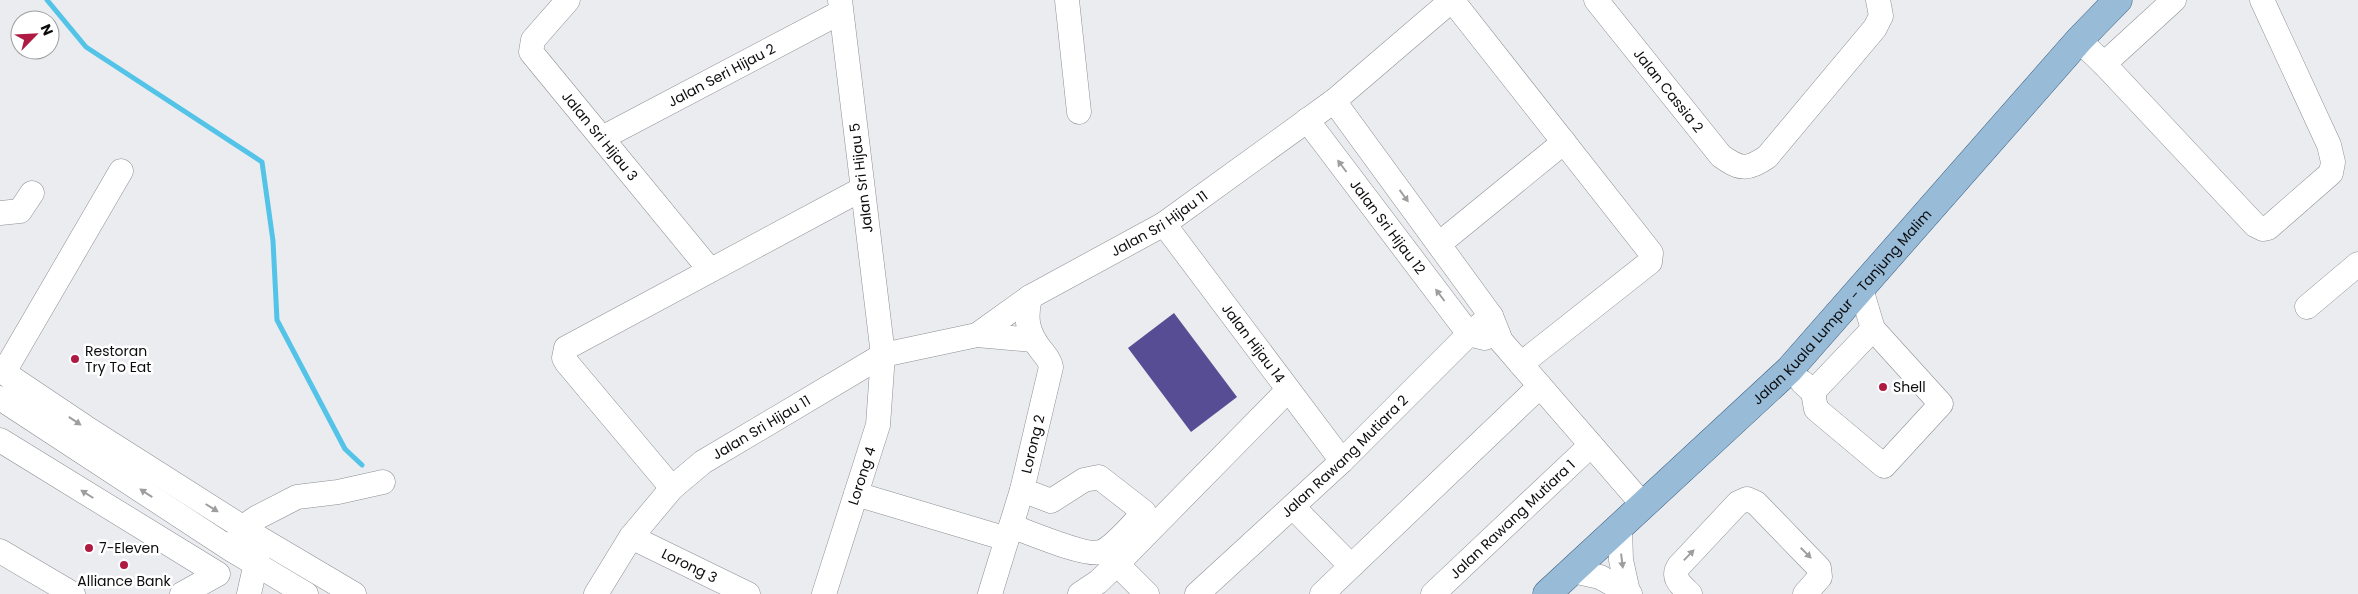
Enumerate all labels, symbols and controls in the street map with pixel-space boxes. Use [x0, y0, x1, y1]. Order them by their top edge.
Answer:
north arrow [10, 10, 60, 60]
text: N [36, 21, 58, 39]
street label: Jalan Seri Hijau 2 [664, 39, 779, 112]
street label: Jalan Cassia 2 [1629, 44, 1708, 137]
street label: Jalan Sri Hijau 3 [557, 87, 643, 185]
street label: Jalan Sri Hijau 5 [844, 122, 878, 234]
one-way arrow [1336, 160, 1347, 173]
street label: Jalan Sri Hijau 12 [1345, 175, 1430, 279]
street label: Jalan Sri Hijau 11 [1107, 186, 1212, 261]
one-way arrow [1399, 190, 1409, 203]
street label: Jalan Kuala Lumpur - Tanjung Malim [1748, 205, 1936, 409]
one-way arrow [1435, 288, 1445, 302]
street label: Jalan Hijau 14 [1217, 299, 1290, 387]
place label: Restoran Try To Eat [85, 341, 151, 377]
marker: Restoran Try To Eat [69, 353, 81, 365]
place label: Shell [1893, 377, 1926, 397]
marker: Shell [1877, 381, 1889, 393]
street label: Jalan Sri Hijau 11 [708, 390, 814, 464]
street label: Jalan Rawang Mutiara 2 [1277, 390, 1413, 522]
street label: Lorong 2 [1016, 413, 1049, 475]
one-way arrow [68, 416, 82, 426]
street label: Lorong 4 [843, 444, 880, 508]
street label: Jalan Rawang Mutiara 1 [1445, 455, 1579, 583]
one-way arrow [139, 488, 153, 498]
one-way arrow [80, 489, 93, 498]
one-way arrow [206, 503, 219, 513]
place label: 7-Eleven [99, 538, 159, 558]
marker: 7-Eleven [83, 542, 95, 554]
street label: Lorong 3 [658, 543, 721, 588]
one-way arrow [1800, 547, 1812, 559]
one-way arrow [1683, 550, 1695, 562]
one-way arrow [1618, 553, 1626, 569]
marker: Alliance Bank [118, 559, 130, 571]
place label: Alliance Bank [77, 571, 171, 591]

